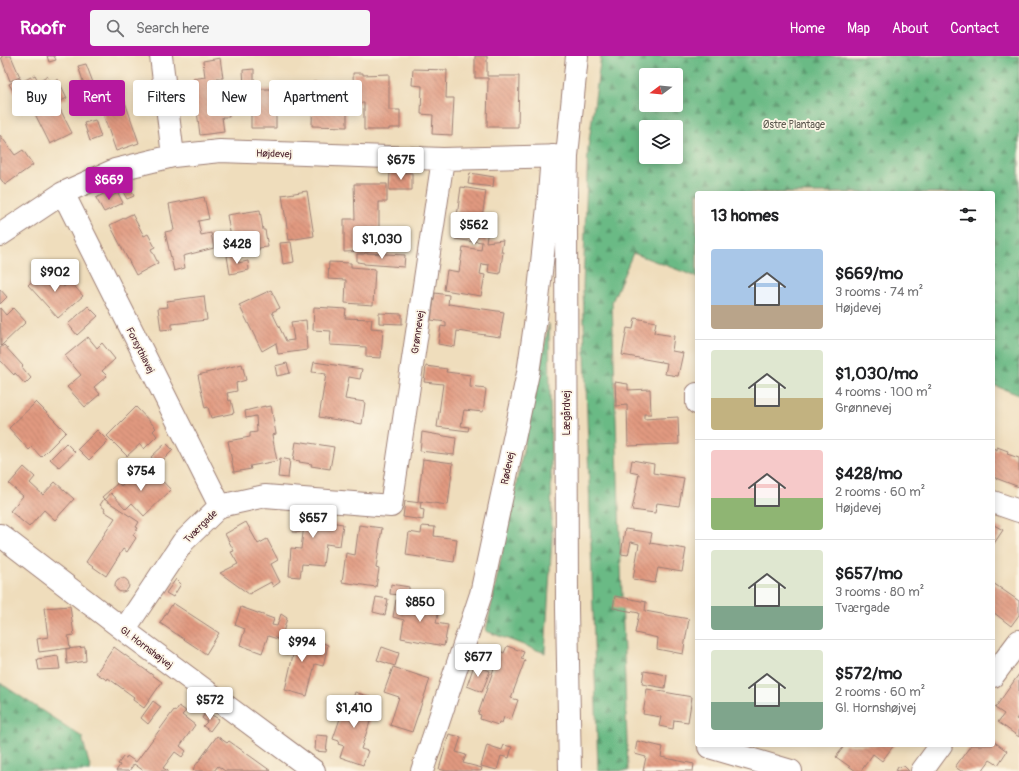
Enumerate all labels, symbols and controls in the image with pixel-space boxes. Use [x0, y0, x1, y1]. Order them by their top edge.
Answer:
search box [90, 10, 370, 46]
text: Roofr [20, 16, 66, 40]
icon: search [104, 17, 126, 39]
text: Search here [136, 19, 209, 38]
text: Home [790, 20, 825, 37]
text: Map [847, 20, 870, 37]
text: About [892, 20, 928, 37]
text: Contact [950, 20, 999, 37]
north arrow [639, 68, 683, 112]
map controls [639, 68, 683, 164]
chip: Buy [12, 80, 61, 116]
chip: Rent [69, 80, 125, 116]
chip: Filters [133, 80, 199, 116]
chip: New [207, 80, 261, 116]
chip: Apartment [269, 80, 362, 116]
park label: Østre Plantage [763, 119, 825, 131]
button: layers [639, 120, 683, 164]
street label: Højdevej [256, 147, 292, 161]
pin: $675 [377, 147, 425, 181]
text: $675 [387, 152, 415, 168]
pin: $669 [85, 167, 133, 201]
text: $669 [95, 172, 123, 188]
icon: filters [957, 204, 979, 226]
text: 13 homes [711, 205, 779, 226]
pin: $562 [450, 212, 498, 246]
text: $562 [460, 217, 488, 233]
pin: $1,030 [349, 226, 415, 260]
pin: $428 [213, 231, 261, 265]
text: $1,030 [362, 231, 402, 247]
text: $428 [223, 236, 251, 252]
pin: $902 [31, 259, 79, 293]
text: $669/mo [835, 263, 903, 284]
text: $902 [40, 264, 70, 280]
icon: home [743, 265, 791, 313]
text: 3 rooms · 74 m² [835, 284, 923, 300]
text: Højdevej [835, 300, 881, 316]
street label: Grønnevej [409, 310, 427, 355]
street label: Forsythiavej [123, 325, 157, 376]
text: $1,030/mo [835, 363, 918, 384]
icon: home [743, 366, 791, 414]
text: 4 rooms · 100 m² [835, 384, 932, 400]
street label: Lægårdvej [560, 391, 573, 435]
text: Grønnevej [835, 400, 892, 416]
street label: Rødevej [499, 451, 517, 486]
pin: $754 [117, 458, 165, 492]
text: $754 [127, 463, 155, 479]
text: $428/mo [835, 463, 902, 484]
icon: home [743, 466, 791, 514]
text: 2 rooms · 60 m² [835, 484, 925, 500]
text: Højdevej [835, 500, 881, 516]
pin: $657 [289, 505, 337, 539]
street label: Tværgade [182, 508, 220, 546]
text: $657 [299, 510, 327, 526]
text: $657/mo [835, 563, 903, 584]
icon: home [743, 566, 791, 614]
text: 3 rooms · 80 m² [835, 584, 924, 600]
pin: $850 [396, 589, 444, 623]
text: $850 [405, 594, 435, 610]
text: Tværgade [835, 600, 890, 616]
street label: Gl. Hornshøjvej [118, 624, 175, 671]
pin: $994 [278, 629, 326, 663]
text: $994 [288, 634, 316, 650]
pin: $677 [454, 644, 502, 678]
text: $677 [464, 649, 492, 665]
text: $572/mo [835, 663, 902, 684]
icon: home [743, 666, 791, 714]
text: 2 rooms · 60 m² [835, 684, 925, 700]
pin: $572 [186, 687, 234, 721]
text: $572 [196, 692, 224, 708]
pin: $1,410 [321, 695, 387, 729]
text: $1,410 [336, 700, 372, 716]
text: Gl. Hornshøjvej [835, 700, 916, 716]

